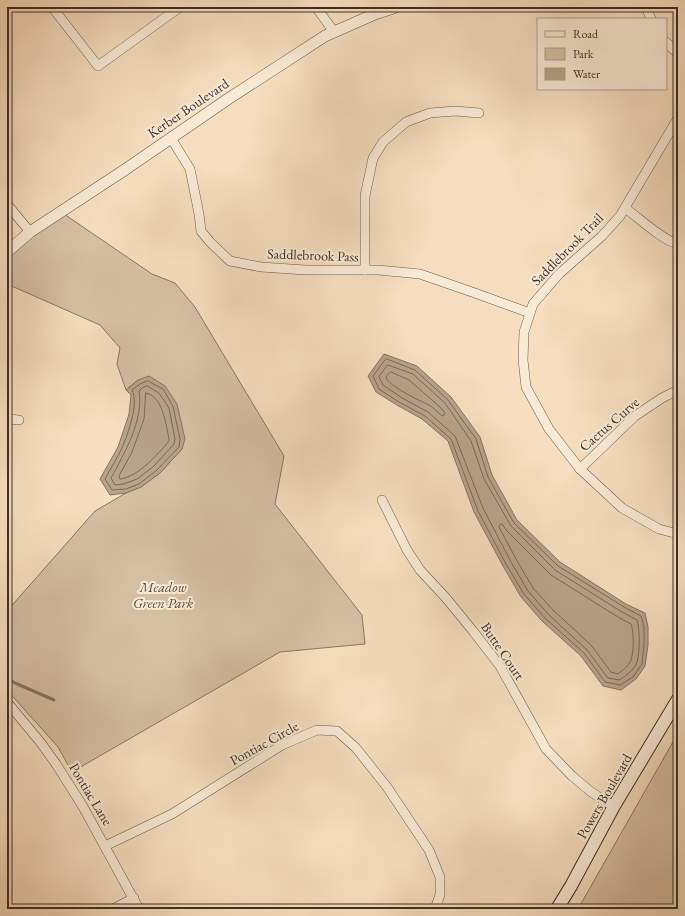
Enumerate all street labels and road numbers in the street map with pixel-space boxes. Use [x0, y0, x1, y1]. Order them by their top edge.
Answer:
street label: Kerber Boulevard [144, 74, 233, 142]
street label: Saddlebrook Trail [527, 209, 607, 289]
street label: Saddlebrook Pass [267, 244, 360, 266]
street label: Cactus Curve [575, 393, 643, 455]
street label: Butte Court [477, 619, 529, 684]
street label: Pontiac Circle [226, 716, 302, 769]
street label: Powers Boulevard [572, 750, 636, 842]
street label: Pontiac Lane [65, 759, 117, 829]

